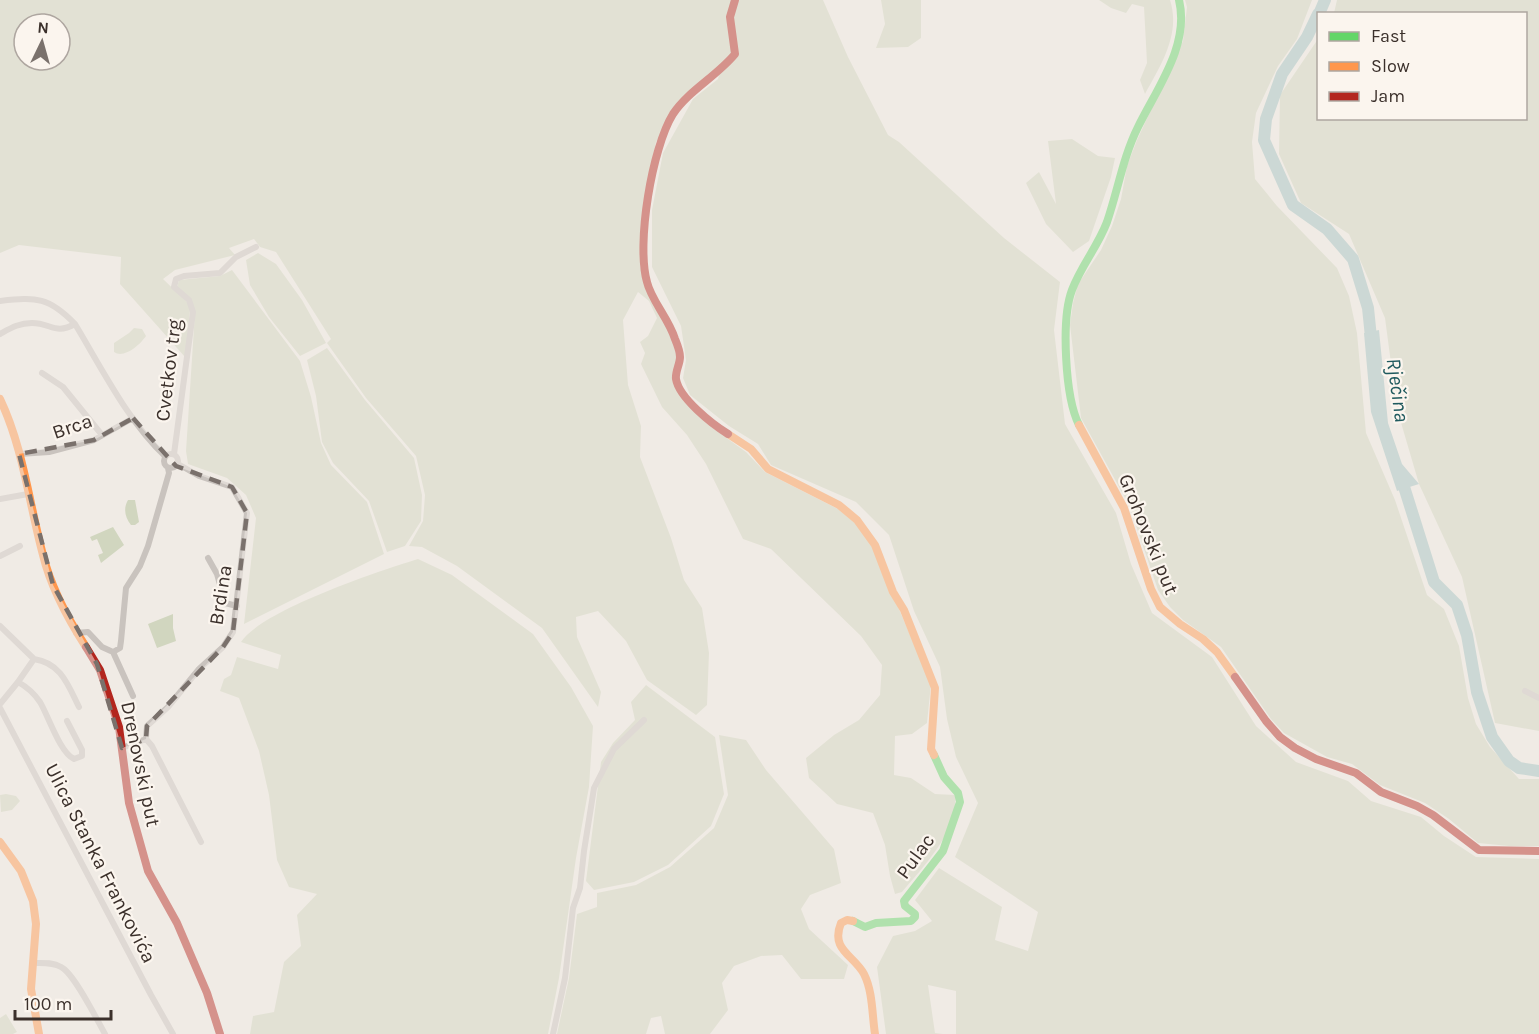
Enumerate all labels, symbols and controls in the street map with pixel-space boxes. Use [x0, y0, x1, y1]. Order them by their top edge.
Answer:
north arrow [12, 12, 72, 72]
legend [1317, 12, 1527, 120]
text: N [37, 18, 50, 38]
text: Fast [1371, 25, 1406, 47]
text: Slow [1371, 55, 1410, 77]
text: Jam [1371, 85, 1405, 107]
street label: Cvetkov trg [151, 318, 186, 422]
water label: Rječina [1382, 356, 1414, 424]
street label: Brca [49, 409, 95, 444]
street label: Grohovski put [1114, 471, 1183, 598]
street label: Brdina [204, 563, 237, 627]
street label: Drenovski put [116, 699, 165, 829]
street label: Ulica Stanka Frankovića [40, 760, 161, 967]
street label: Pulac [891, 829, 939, 883]
scale bar [15, 983, 111, 1021]
text: 100 m [24, 993, 72, 1015]

